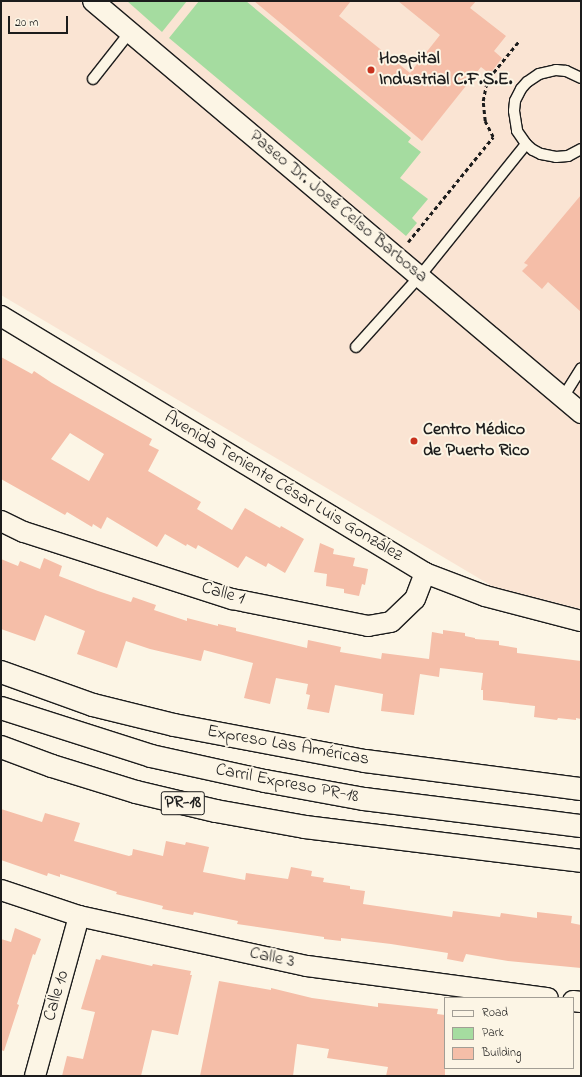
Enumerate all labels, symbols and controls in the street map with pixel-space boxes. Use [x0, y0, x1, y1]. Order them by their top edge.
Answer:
scale bar [10, 8, 70, 34]
text: 20 m [15, 14, 38, 32]
place label: Hospital Industrial C.F.S.E. [379, 49, 512, 92]
marker: Hospital Industrial C.F.S.E. [366, 65, 376, 75]
street label: Paseo Dr. José Celso Barbosa [244, 126, 432, 288]
street label: Avenida Teniente César Luis González [160, 407, 406, 567]
place label: Centro Médico de Puerto Rico [423, 420, 529, 462]
marker: Centro Médico de Puerto Rico [408, 435, 420, 447]
street label: Calle 1 [199, 578, 247, 610]
street label: Expreso Las Américas [205, 721, 371, 771]
street label: Carril Expreso PR-18 [214, 760, 360, 808]
road number: PR-18 [160, 788, 206, 818]
street label: Calle 3 [247, 943, 297, 973]
street label: Calle 10 [39, 968, 75, 1024]
legend [444, 997, 574, 1069]
text: Road [482, 1004, 508, 1022]
text: Park [482, 1024, 504, 1042]
text: Building [482, 1044, 521, 1062]

